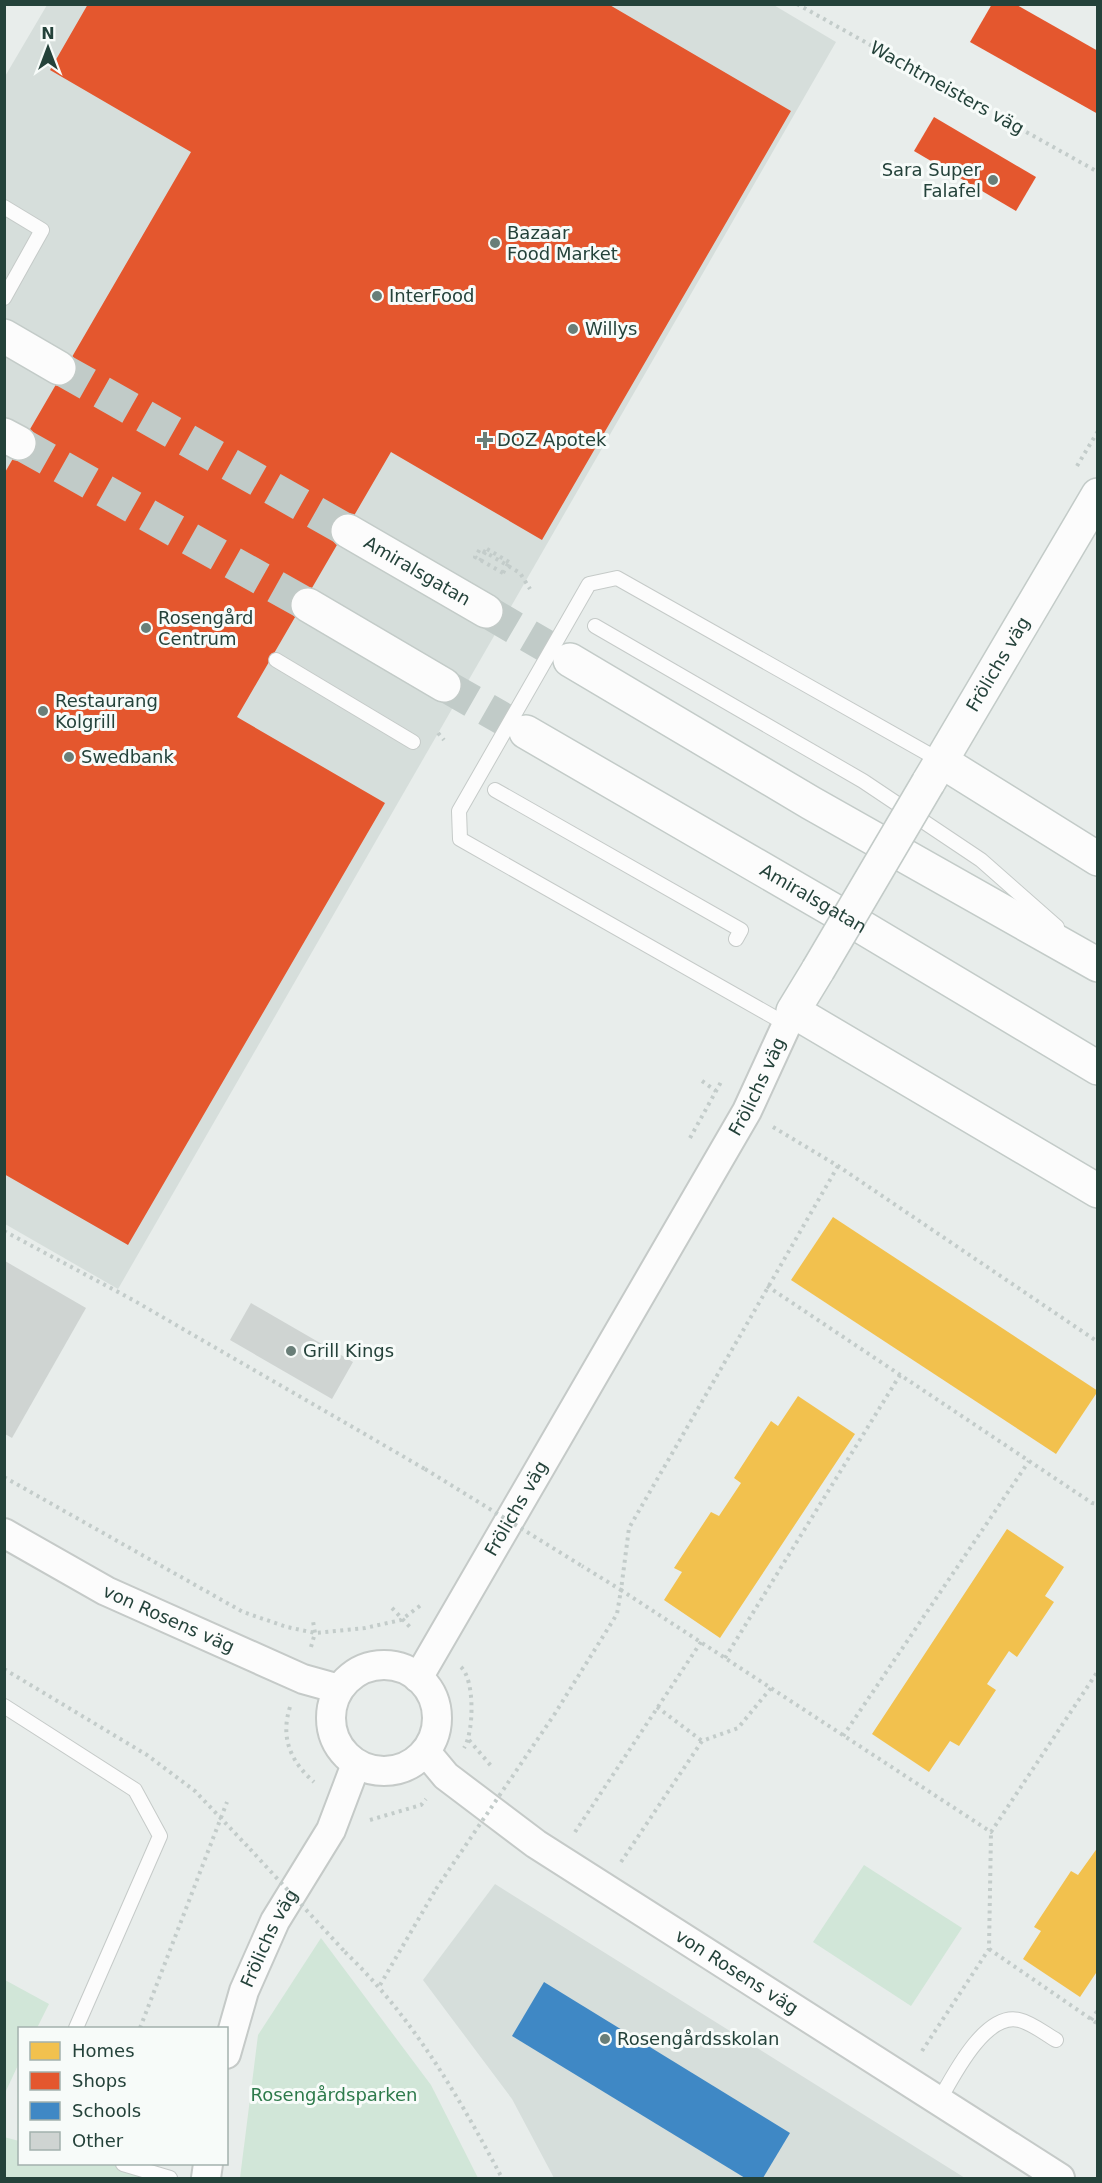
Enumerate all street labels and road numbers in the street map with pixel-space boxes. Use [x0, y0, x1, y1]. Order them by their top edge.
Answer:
street label: Wachtmeisters väg [867, 36, 1028, 139]
street label: Amiralsgatan [360, 532, 475, 610]
street label: Frölichs väg [962, 613, 1034, 715]
street label: Amiralsgatan [756, 859, 871, 937]
street label: Frölichs väg [724, 1034, 789, 1139]
street label: Frölichs väg [480, 1457, 552, 1560]
street label: von Rosens väg [100, 1580, 238, 1657]
street label: Frölichs väg [236, 1885, 302, 1990]
street label: von Rosens väg [672, 1925, 802, 2018]

